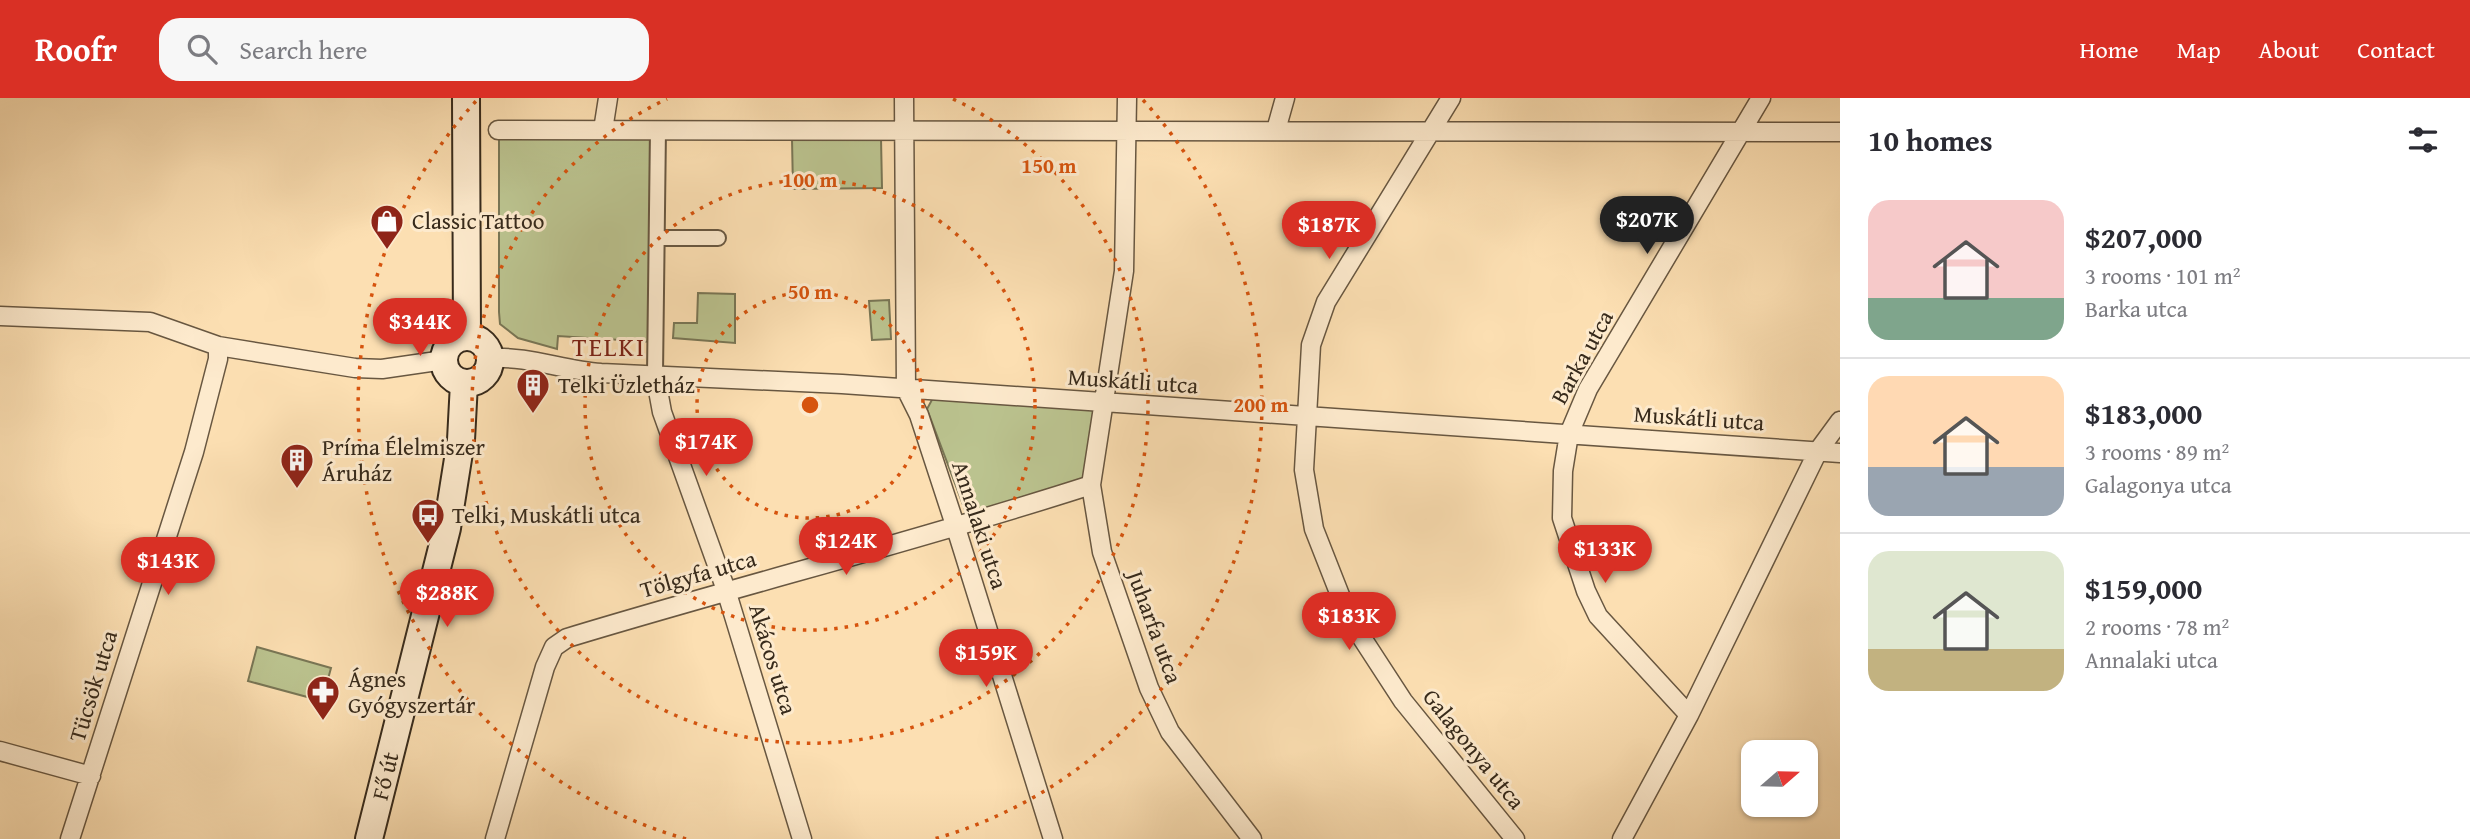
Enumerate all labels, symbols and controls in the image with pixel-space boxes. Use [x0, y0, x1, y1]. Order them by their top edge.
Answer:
search box [159, 18, 649, 81]
text: Roofr [35, 25, 117, 73]
icon: search [183, 30, 221, 68]
text: Search here [239, 30, 368, 69]
text: Home [2080, 32, 2139, 67]
text: Map [2177, 32, 2221, 67]
text: About [2259, 32, 2319, 67]
text: Contact [2357, 32, 2435, 67]
text: 10 homes [1868, 118, 1993, 162]
icon: filters [2404, 121, 2442, 159]
text: 150 m [1021, 150, 1077, 181]
text: 100 m [782, 164, 838, 195]
pin: $207K [1598, 197, 1696, 256]
shop icon: Classic Tattoo [368, 202, 406, 251]
pin: $187K [1280, 202, 1378, 261]
text: $207K [1616, 202, 1678, 235]
place label: Classic Tattoo [412, 204, 544, 237]
text: $187K [1298, 207, 1360, 240]
text: $207,000 [2085, 215, 2202, 259]
icon: home [1924, 228, 2008, 312]
text: 3 rooms · 101 m² [2085, 259, 2240, 292]
text: 50 m [788, 276, 832, 307]
text: Barka utca [2085, 292, 2188, 325]
pin: $344K [371, 299, 469, 358]
text: $344K [389, 304, 451, 337]
street label: Barka utca [1542, 304, 1621, 410]
district label: TELKI [572, 327, 646, 366]
street label: Muskátli utca [1067, 359, 1200, 402]
building icon: Telki Üzletház [514, 366, 552, 415]
place label: Telki Üzletház [558, 368, 695, 401]
text: 200 m [1233, 389, 1289, 420]
text: $183,000 [2085, 391, 2202, 435]
centre of rings [798, 393, 822, 417]
street label: Muskátli utca [1633, 396, 1766, 439]
icon: home [1924, 404, 2008, 488]
pin: $174K [657, 418, 755, 478]
text: $174K [675, 424, 737, 457]
place label: Príma Élelmiszer Áruház [322, 430, 486, 489]
text: 3 rooms · 89 m² [2085, 435, 2229, 468]
building icon: Príma Élelmiszer Áruház [278, 441, 316, 490]
street label: Annalaki utca [944, 457, 1017, 593]
text: Galagonya utca [2085, 468, 2232, 501]
bus stop icon: Telki, Muskátli utca [409, 496, 447, 545]
place label: Telki, Muskátli utca [452, 498, 641, 531]
pin: $124K [797, 518, 895, 577]
text: $124K [815, 523, 877, 556]
pin: $133K [1556, 526, 1654, 585]
text: $133K [1574, 531, 1636, 564]
pin: $143K [119, 538, 217, 597]
street label: Tölgyfa utca [636, 541, 760, 606]
text: $143K [137, 543, 199, 576]
street label: Juharfa utca [1119, 563, 1191, 688]
text: $159,000 [2085, 566, 2202, 610]
pin: $288K [398, 570, 496, 629]
text: $288K [416, 575, 478, 608]
icon: home [1924, 579, 2008, 663]
pin: $183K [1300, 592, 1398, 652]
text: $183K [1318, 598, 1380, 631]
street label: Akácos utca [741, 599, 806, 718]
text: 2 rooms · 78 m² [2085, 610, 2229, 643]
street label: Tücsök utca [60, 626, 125, 746]
pin: $159K [937, 630, 1035, 689]
text: $159K [955, 635, 1017, 668]
text: Annalaki utca [2085, 643, 2218, 676]
place label: Ágnes Gyógyszertár [348, 662, 476, 721]
pharmacy icon: Ágnes Gyógyszertár [304, 673, 342, 722]
street label: Galagonya utca [1415, 681, 1533, 816]
north arrow [1741, 740, 1818, 817]
map controls [1741, 740, 1818, 817]
street label: Fő út [363, 748, 406, 803]

